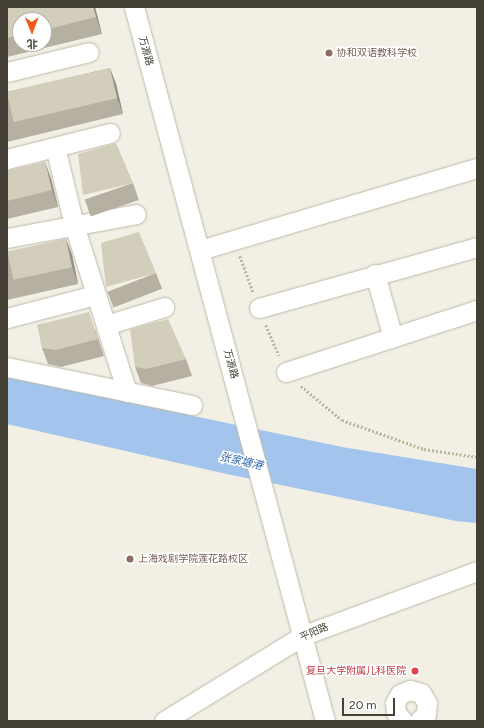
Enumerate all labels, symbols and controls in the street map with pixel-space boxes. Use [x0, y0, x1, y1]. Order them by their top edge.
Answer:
north arrow [12, 12, 52, 52]
street label: 万源路 [136, 35, 156, 67]
text: 北 [27, 37, 38, 50]
place label: 协和双语教科学校 [337, 47, 417, 59]
marker: 协和双语教科学校 [324, 48, 334, 58]
street label: 万源路 [221, 348, 241, 380]
water label: 张家塘港 [218, 451, 264, 473]
place label: 上海戏剧学院莲花路校区 [138, 553, 248, 565]
marker: 上海戏剧学院莲花路校区 [125, 554, 135, 564]
street label: 平阳路 [298, 621, 330, 643]
place label: 复旦大学附属儿科医院 [306, 665, 406, 677]
marker: 复旦大学附属儿科医院 [409, 665, 421, 677]
scale bar [344, 690, 397, 716]
text: 20 m [349, 698, 377, 712]

